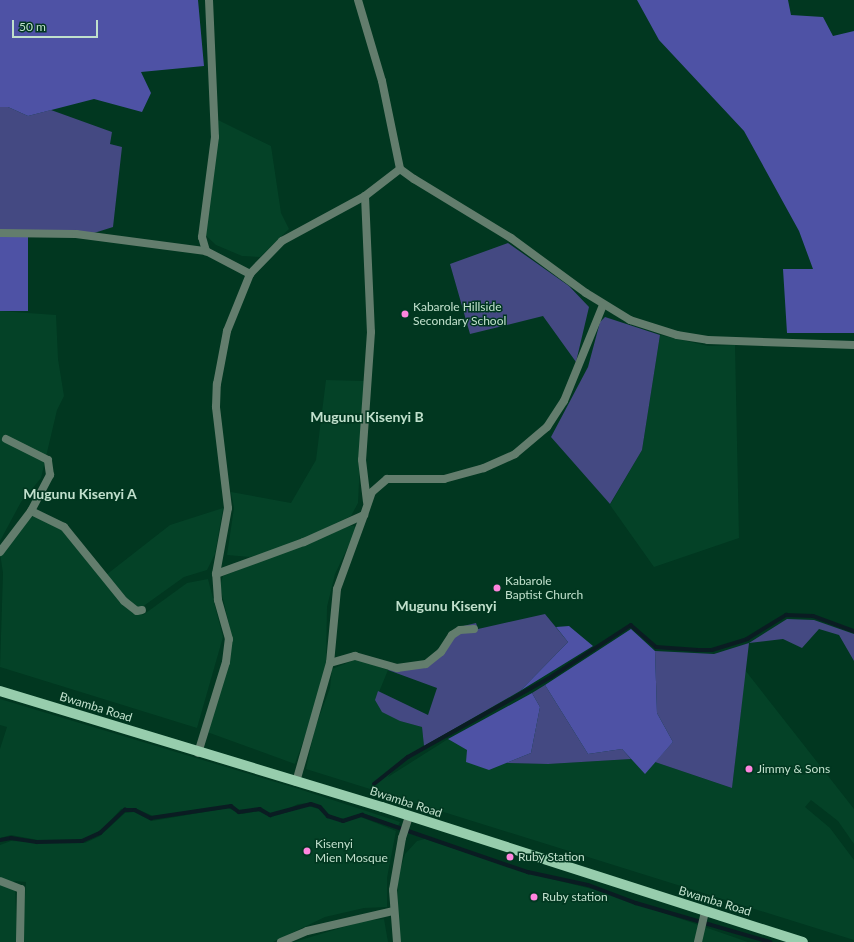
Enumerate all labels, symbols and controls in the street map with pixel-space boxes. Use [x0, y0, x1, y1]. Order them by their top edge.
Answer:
scale bar [14, 12, 100, 38]
text: 50 m [19, 19, 46, 34]
place label: Kabarole Hillside Secondary School [413, 300, 507, 328]
marker: Kabarole Hillside Secondary School [400, 309, 410, 319]
district label: Mugunu Kisenyi B [310, 409, 424, 425]
district label: Mugunu Kisenyi A [23, 486, 137, 502]
place label: Kabarole Baptist Church [505, 574, 583, 602]
marker: Kabarole Baptist Church [492, 583, 502, 593]
district label: Mugunu Kisenyi [396, 598, 496, 614]
street label: Bwamba Road [58, 689, 134, 725]
place label: Jimmy & Sons [757, 762, 830, 776]
marker: Jimmy & Sons [744, 764, 754, 774]
street label: Bwamba Road [368, 784, 444, 820]
place label: Kisenyi Mien Mosque [315, 837, 388, 865]
marker: Kisenyi Mien Mosque [302, 846, 312, 856]
place label: Ruby Station [518, 850, 585, 864]
marker: Ruby Station [505, 852, 515, 862]
street label: Bwamba Road [677, 883, 753, 919]
place label: Ruby station [542, 890, 608, 904]
marker: Ruby station [529, 892, 539, 902]

